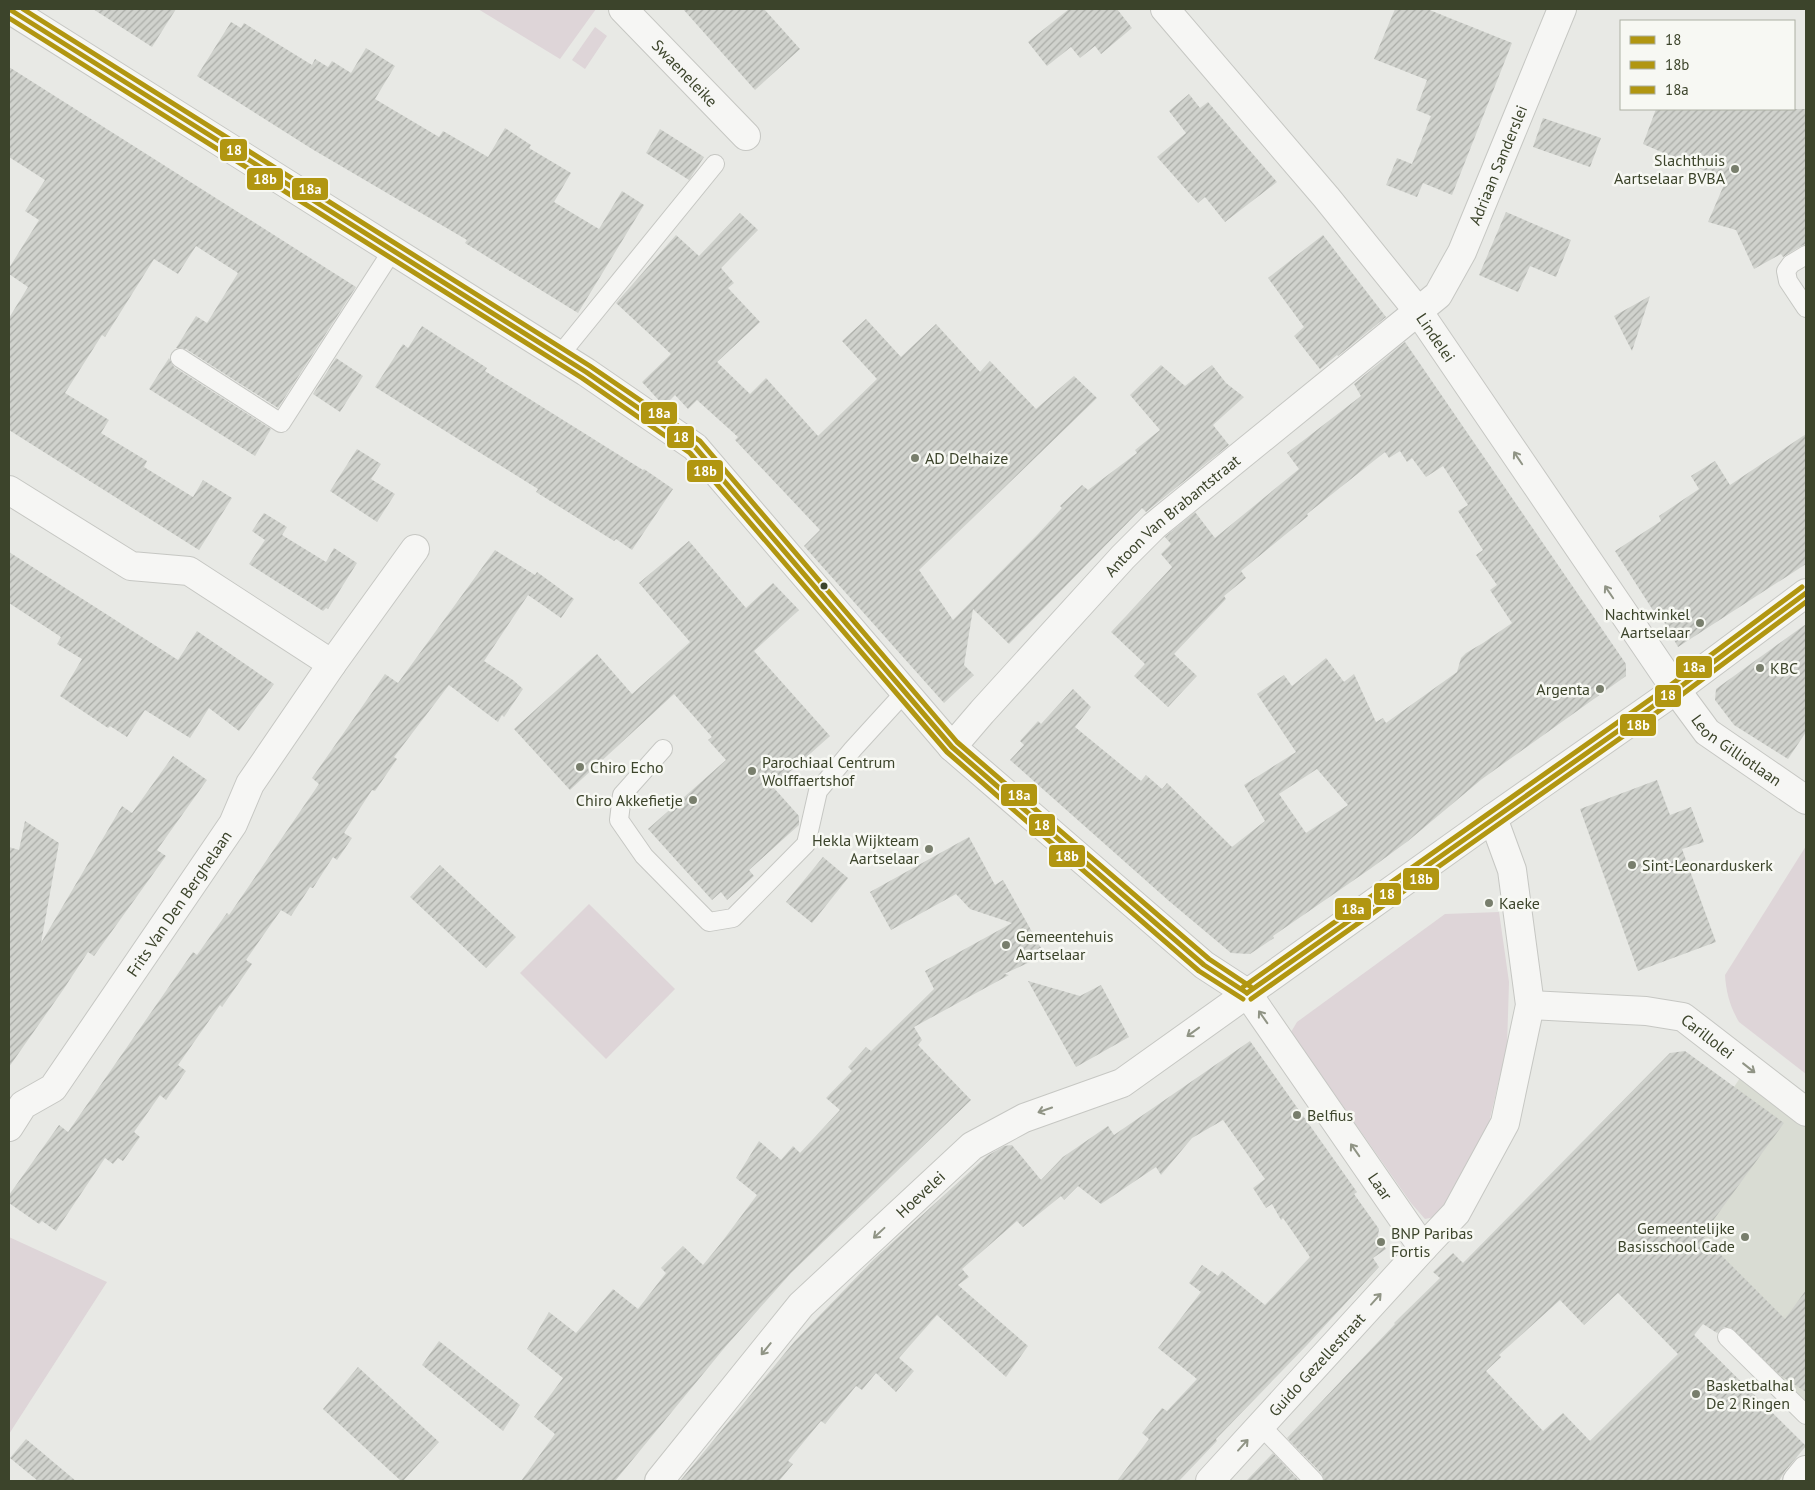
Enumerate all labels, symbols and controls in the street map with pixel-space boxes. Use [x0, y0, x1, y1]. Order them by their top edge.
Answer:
legend [1620, 20, 1795, 110]
text: 18 [1665, 30, 1681, 49]
street label: Swaeneleike [648, 35, 722, 111]
text: 18b [1665, 55, 1689, 74]
text: 18a [1665, 80, 1689, 99]
street label: Adriaan Sanderslei [1464, 102, 1531, 228]
line badge: 18 [219, 138, 248, 162]
text: 18 [226, 141, 242, 159]
place label: Slachthuis Aartselaar BVBA [1614, 150, 1726, 188]
marker: Slachthuis Aartselaar BVBA [1729, 163, 1741, 175]
line badge: 18b [246, 167, 284, 191]
text: 18b [253, 170, 277, 188]
line badge: 18a [291, 177, 329, 201]
text: 18a [299, 180, 321, 198]
street label: Lindelei [1412, 309, 1460, 366]
line badge: 18a [640, 401, 678, 425]
text: 18a [648, 404, 670, 422]
line badge: 18 [666, 425, 695, 449]
text: 18 [673, 428, 689, 446]
place label: AD Delhaize [925, 448, 1008, 468]
street label: Antoon Van Brabantstraat [1100, 450, 1245, 581]
one-way arrow [1513, 451, 1523, 465]
marker: AD Delhaize [909, 452, 921, 464]
line badge: 18b [686, 459, 724, 483]
text: 18b [693, 462, 717, 480]
unlabelled marker [819, 581, 829, 591]
one-way arrow [1604, 585, 1614, 599]
place label: Nachtwinkel Aartselaar [1605, 604, 1691, 642]
marker: Nachtwinkel Aartselaar [1694, 617, 1706, 629]
line badge: 18a [1675, 655, 1713, 679]
text: 18a [1683, 658, 1705, 676]
place label: KBC [1770, 658, 1798, 678]
marker: KBC [1754, 662, 1766, 674]
place label: Argenta [1536, 679, 1590, 699]
marker: Argenta [1594, 683, 1606, 695]
line badge: 18 [1654, 684, 1682, 708]
text: 18 [1660, 686, 1676, 704]
street label: Leon Gilliotlaan [1687, 710, 1785, 790]
line badge: 18b [1619, 713, 1657, 737]
text: 18b [1626, 716, 1650, 734]
place label: Parochiaal Centrum Wolffaertshof [762, 752, 895, 790]
place label: Chiro Echo [590, 757, 664, 777]
marker: Chiro Echo [574, 761, 586, 773]
marker: Parochiaal Centrum Wolffaertshof [746, 765, 758, 777]
line badge: 18a [1000, 783, 1038, 807]
text: 18a [1008, 786, 1030, 804]
place label: Chiro Akkefietje [576, 790, 683, 810]
marker: Chiro Akkefietje [687, 794, 699, 806]
line badge: 18 [1028, 813, 1056, 837]
text: 18 [1034, 816, 1050, 834]
street label: Frits Van Den Berghelaan [122, 826, 236, 980]
place label: Hekla Wijkteam Aartselaar [812, 830, 920, 868]
marker: Hekla Wijkteam Aartselaar [923, 843, 935, 855]
line badge: 18b [1048, 844, 1086, 868]
text: 18b [1055, 847, 1079, 865]
place label: Sint-Leonarduskerk [1642, 855, 1773, 875]
marker: Sint-Leonarduskerk [1626, 859, 1638, 871]
line badge: 18b [1402, 867, 1440, 891]
text: 18b [1409, 870, 1433, 888]
line badge: 18 [1373, 882, 1402, 906]
text: 18 [1379, 885, 1395, 903]
place label: Kaeke [1499, 893, 1540, 913]
line badge: 18a [1334, 897, 1372, 921]
marker: Kaeke [1483, 897, 1495, 909]
text: 18a [1342, 900, 1364, 918]
place label: Gemeentehuis Aartselaar [1016, 926, 1114, 964]
marker: Gemeentehuis Aartselaar [1000, 939, 1012, 951]
street label: Carillolei [1677, 1009, 1738, 1063]
one-way arrow [1258, 1010, 1268, 1024]
one-way arrow [1186, 1027, 1200, 1037]
one-way arrow [1742, 1063, 1756, 1073]
place label: Belfius [1307, 1105, 1353, 1125]
one-way arrow [1038, 1106, 1054, 1115]
marker: Belfius [1291, 1109, 1303, 1121]
one-way arrow [1350, 1143, 1360, 1157]
street label: Hoevelei [892, 1166, 949, 1222]
street label: Laar [1364, 1169, 1397, 1205]
place label: Gemeentelijke Basisschool Cade [1618, 1218, 1735, 1256]
place label: BNP Paribas Fortis [1391, 1223, 1473, 1261]
one-way arrow [873, 1227, 886, 1239]
marker: Gemeentelijke Basisschool Cade [1739, 1231, 1751, 1243]
marker: BNP Paribas Fortis [1375, 1236, 1387, 1248]
one-way arrow [1370, 1293, 1382, 1306]
street label: Guido Gezellestraat [1264, 1308, 1369, 1420]
one-way arrow [761, 1342, 772, 1355]
place label: Basketbalhal De 2 Ringen [1706, 1375, 1794, 1413]
marker: Basketbalhal De 2 Ringen [1690, 1388, 1702, 1400]
one-way arrow [1237, 1439, 1249, 1452]

